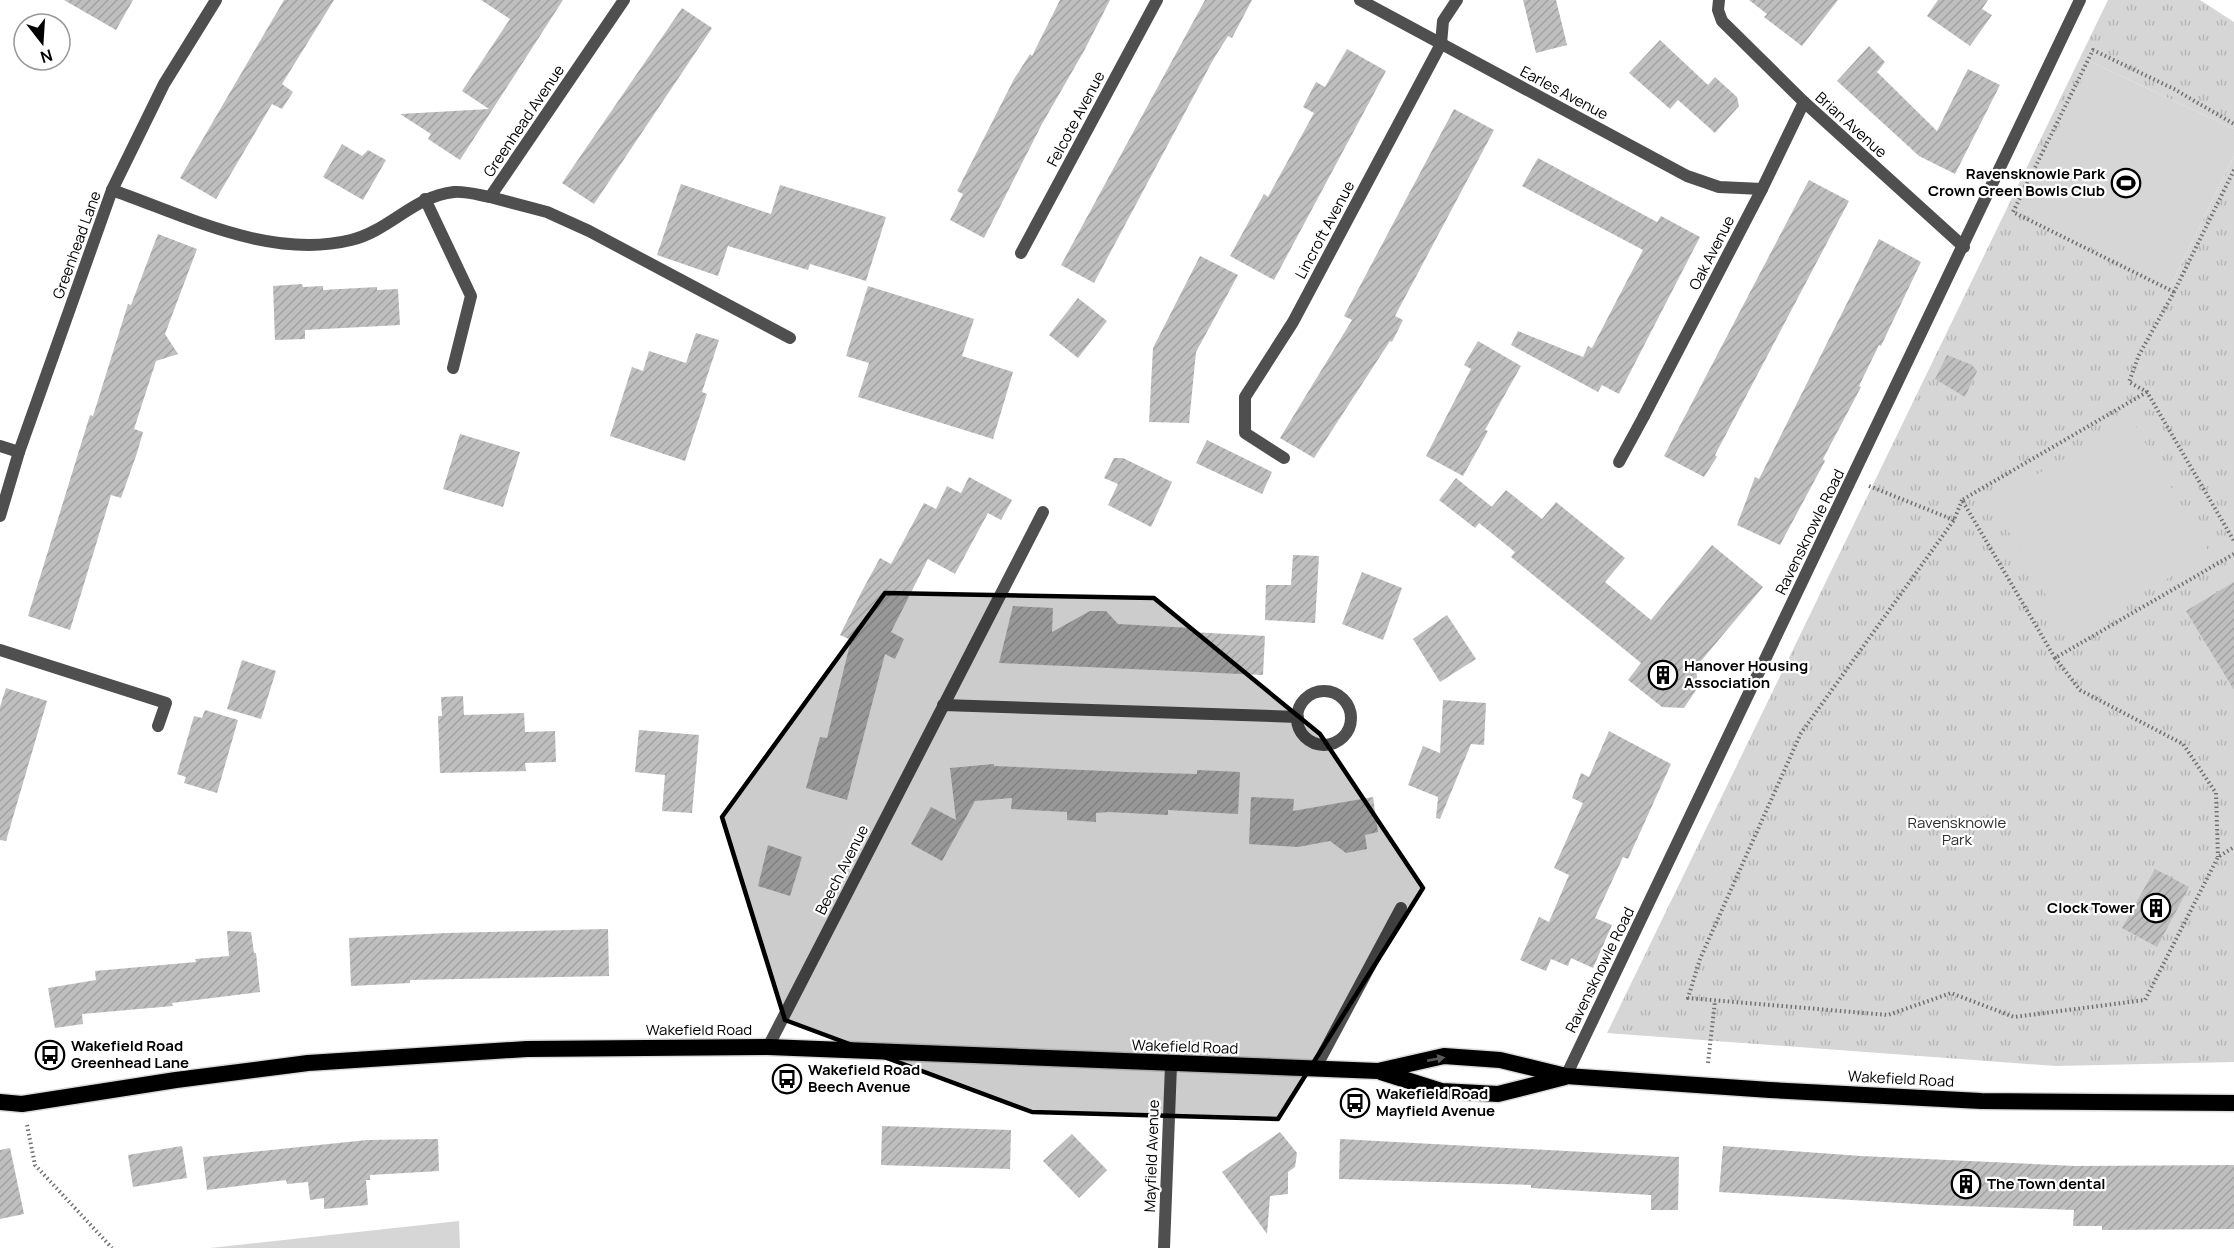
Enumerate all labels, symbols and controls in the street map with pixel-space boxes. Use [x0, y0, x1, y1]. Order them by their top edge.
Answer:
north arrow [12, 12, 72, 72]
text: N [38, 44, 55, 69]
street label: Greenhead Avenue [478, 60, 569, 181]
street label: Earles Avenue [1517, 61, 1612, 125]
street label: Felcote Avenue [1042, 67, 1110, 170]
street label: Brian Avenue [1811, 87, 1892, 163]
place label: Ravensknowle Park Crown Green Bowls Club [1928, 163, 2106, 201]
sports icon: Ravensknowle Park Crown Green Bowls Club [2110, 167, 2142, 199]
street label: Lincroft Avenue [1290, 177, 1359, 282]
street label: Greenhead Lane [47, 188, 106, 302]
street label: Oak Avenue [1684, 212, 1739, 294]
street label: Ravensknowle Road [1770, 465, 1849, 598]
place label: Hanover Housing Association [1684, 655, 1808, 693]
building icon: Hanover Housing Association [1647, 659, 1679, 691]
park label: Ravensknowle Park [1908, 812, 2007, 850]
street label: Beech Avenue [810, 821, 873, 918]
building icon: Clock Tower [2140, 892, 2172, 924]
place label: Clock Tower [2047, 897, 2135, 918]
street label: Ravensknowle Road [1560, 903, 1639, 1036]
street label: Wakefield Road [646, 1019, 752, 1040]
street label: Wakefield Road [1131, 1034, 1239, 1059]
place label: Wakefield Road Greenhead Lane [71, 1035, 189, 1073]
bus stop icon: Wakefield Road Greenhead Lane [34, 1039, 66, 1071]
one-way arrow [1426, 1054, 1445, 1063]
place label: Wakefield Road Beech Avenue [808, 1059, 920, 1097]
bus stop icon: Wakefield Road Beech Avenue [771, 1063, 803, 1095]
street label: Wakefield Road [1847, 1065, 1955, 1092]
place label: Wakefield Road Mayfield Avenue [1376, 1083, 1495, 1121]
bus stop icon: Wakefield Road Mayfield Avenue [1339, 1087, 1371, 1119]
street label: Mayfield Avenue [1139, 1099, 1164, 1213]
building icon: The Town dental [1950, 1168, 1982, 1200]
place label: The Town dental [1987, 1173, 2106, 1194]

